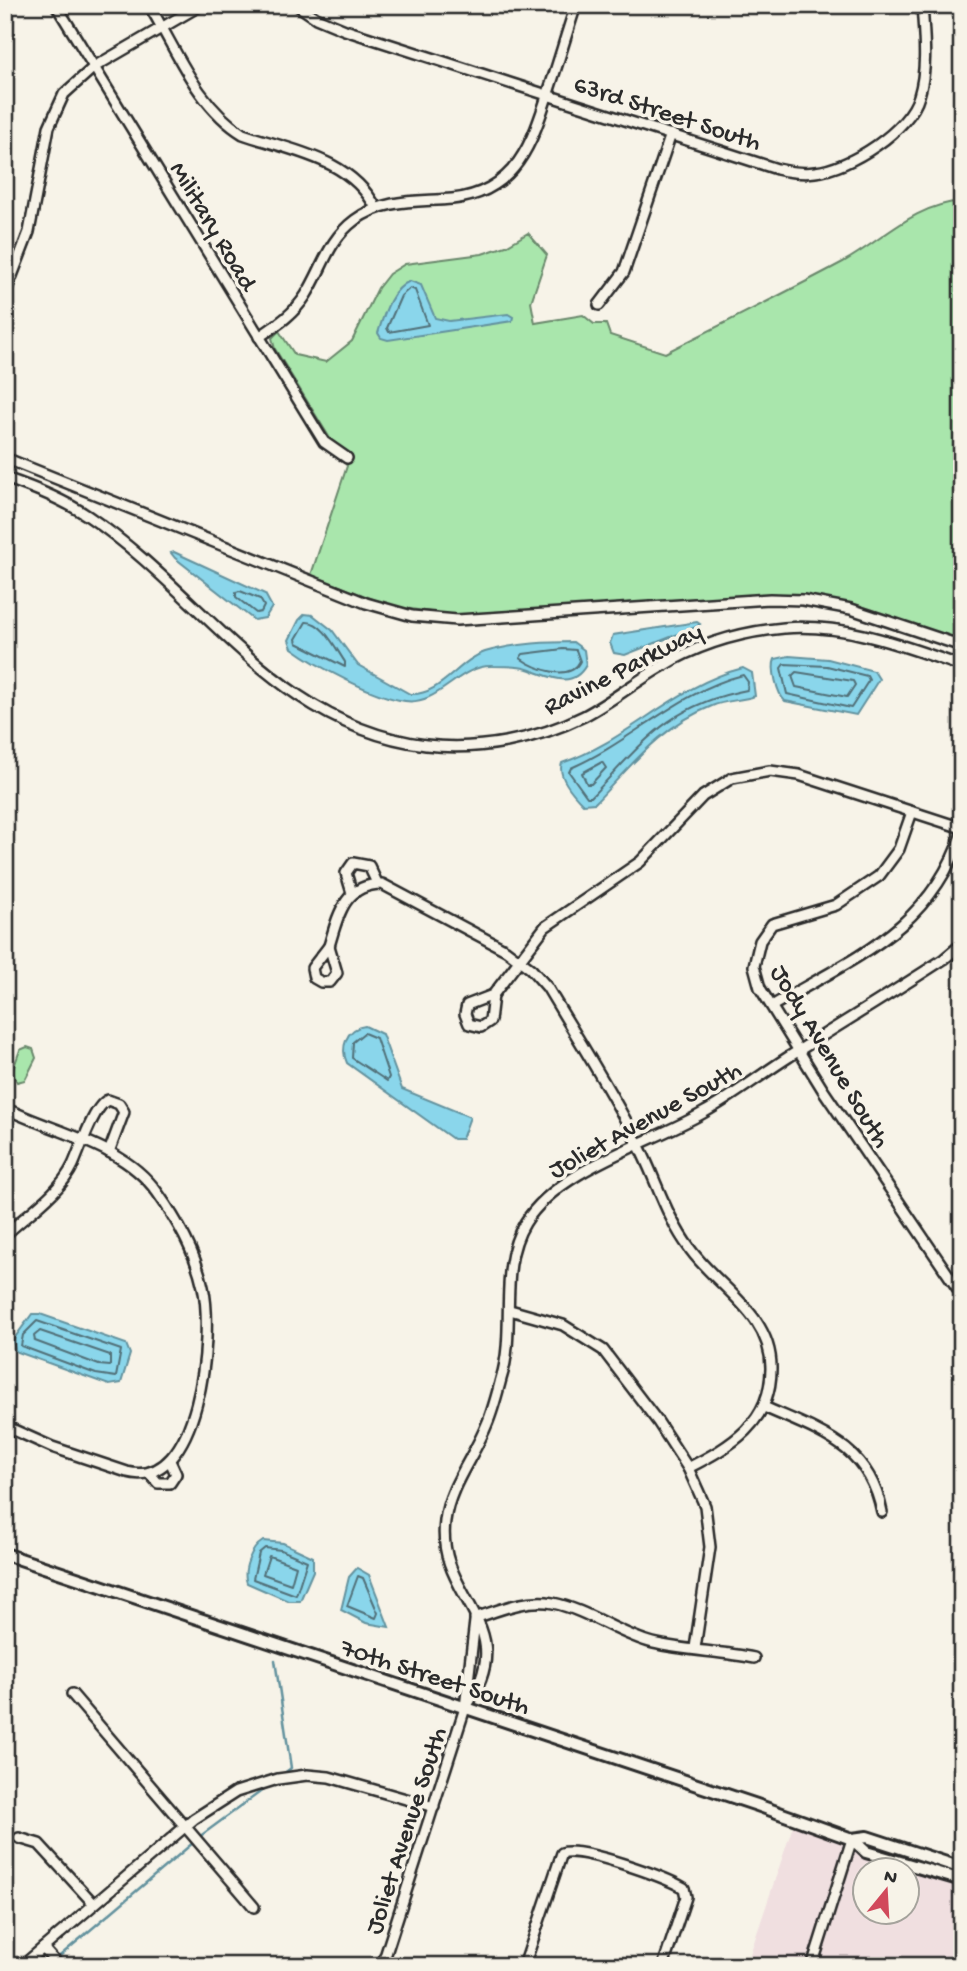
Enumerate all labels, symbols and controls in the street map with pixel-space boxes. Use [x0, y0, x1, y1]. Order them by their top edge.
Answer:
street label: 63rd Street South [569, 70, 764, 160]
street label: Military Road [161, 157, 263, 299]
street label: Ravine Parkway [539, 618, 709, 724]
street label: Jody Avenue South [761, 960, 895, 1155]
street label: Joliet Avenue South [544, 1056, 748, 1188]
street label: 70th Street South [335, 1634, 533, 1724]
street label: Joliet Avenue South [360, 1724, 456, 1939]
north arrow [852, 1856, 922, 1926]
text: N [881, 1865, 900, 1891]

